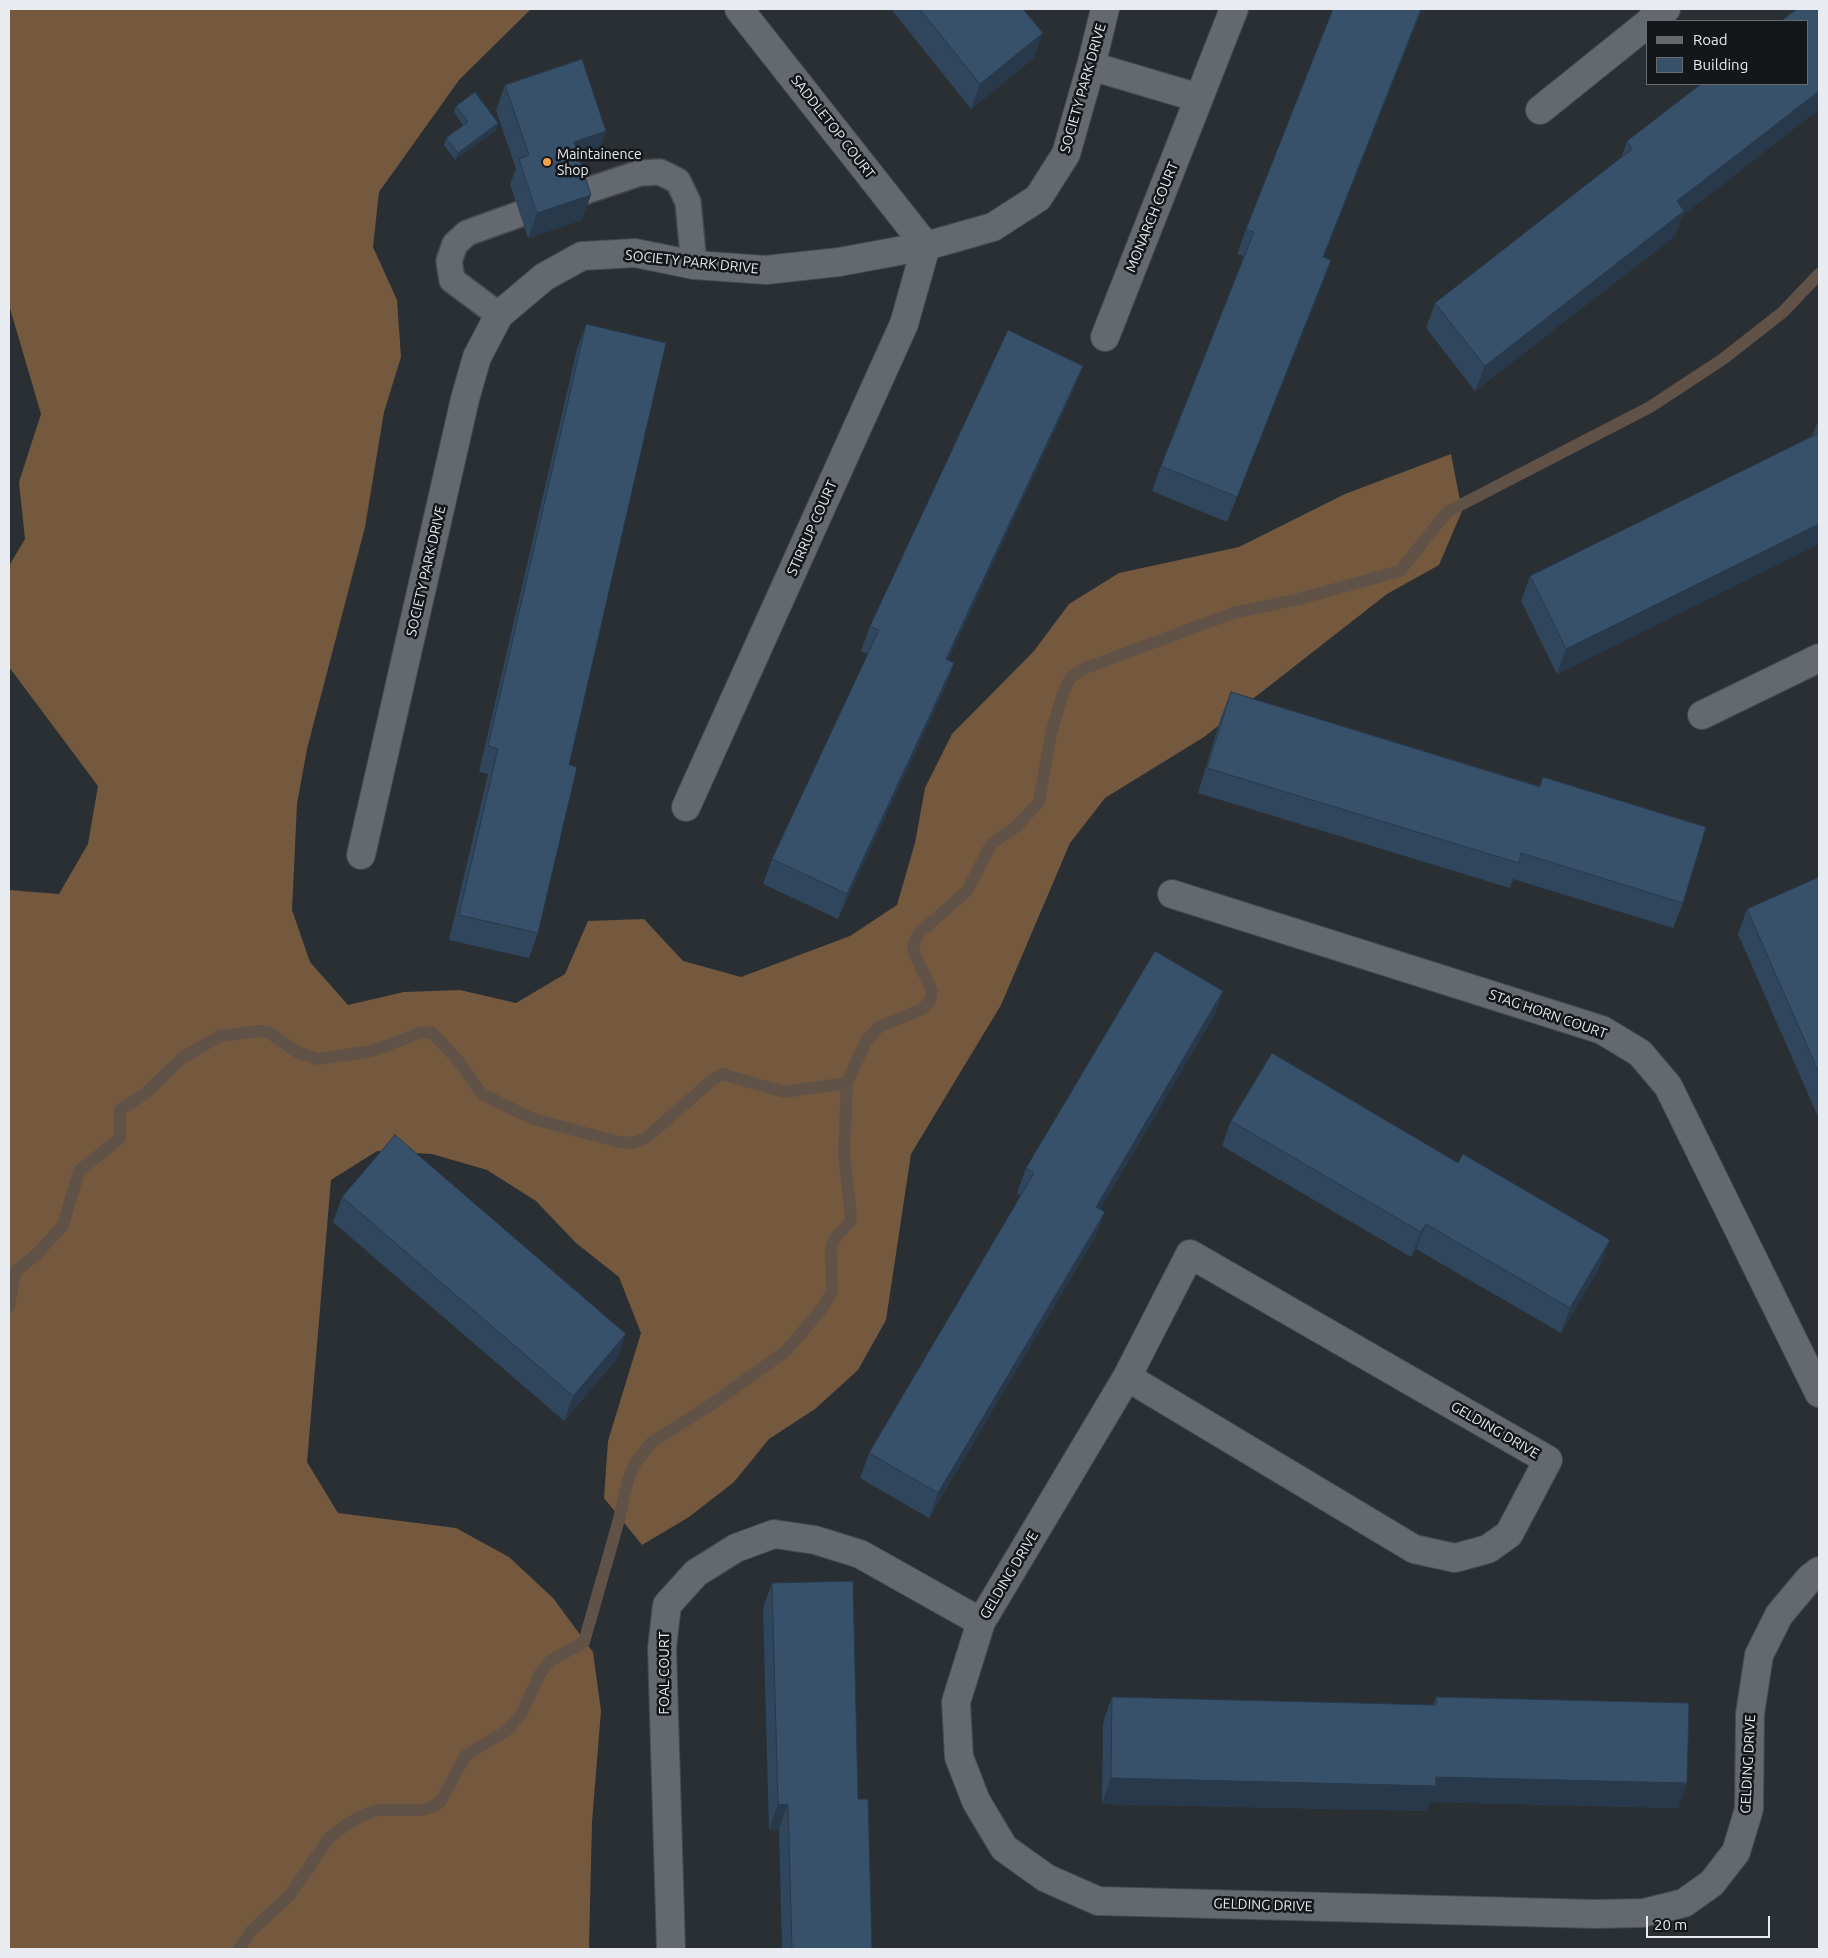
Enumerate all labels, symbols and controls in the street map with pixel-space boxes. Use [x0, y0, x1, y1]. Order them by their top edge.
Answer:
legend [1646, 20, 1808, 85]
street label: SOCIETY PARK DRIVE [1056, 21, 1110, 155]
text: Road [1693, 31, 1728, 48]
text: Building [1693, 56, 1748, 73]
street label: SADDLETOP COURT [787, 72, 879, 182]
place label: Maintainence Shop [557, 146, 642, 178]
marker: Maintainence Shop [541, 156, 553, 168]
street label: MONARCH COURT [1122, 159, 1182, 275]
street label: SOCIETY PARK DRIVE [624, 247, 760, 277]
street label: STIRRUP COURT [783, 478, 841, 578]
street label: SOCIETY PARK DRIVE [403, 504, 449, 638]
street label: STAG HORN COURT [1487, 986, 1609, 1042]
street label: GELDING DRIVE [1448, 1398, 1542, 1462]
street label: GELDING DRIVE [976, 1528, 1042, 1622]
street label: FOAL COURT [656, 1632, 672, 1714]
street label: GELDING DRIVE [1737, 1714, 1759, 1814]
street label: GELDING DRIVE [1213, 1895, 1313, 1915]
scale bar [1648, 1906, 1772, 1938]
text: 20 m [1654, 1916, 1687, 1933]

